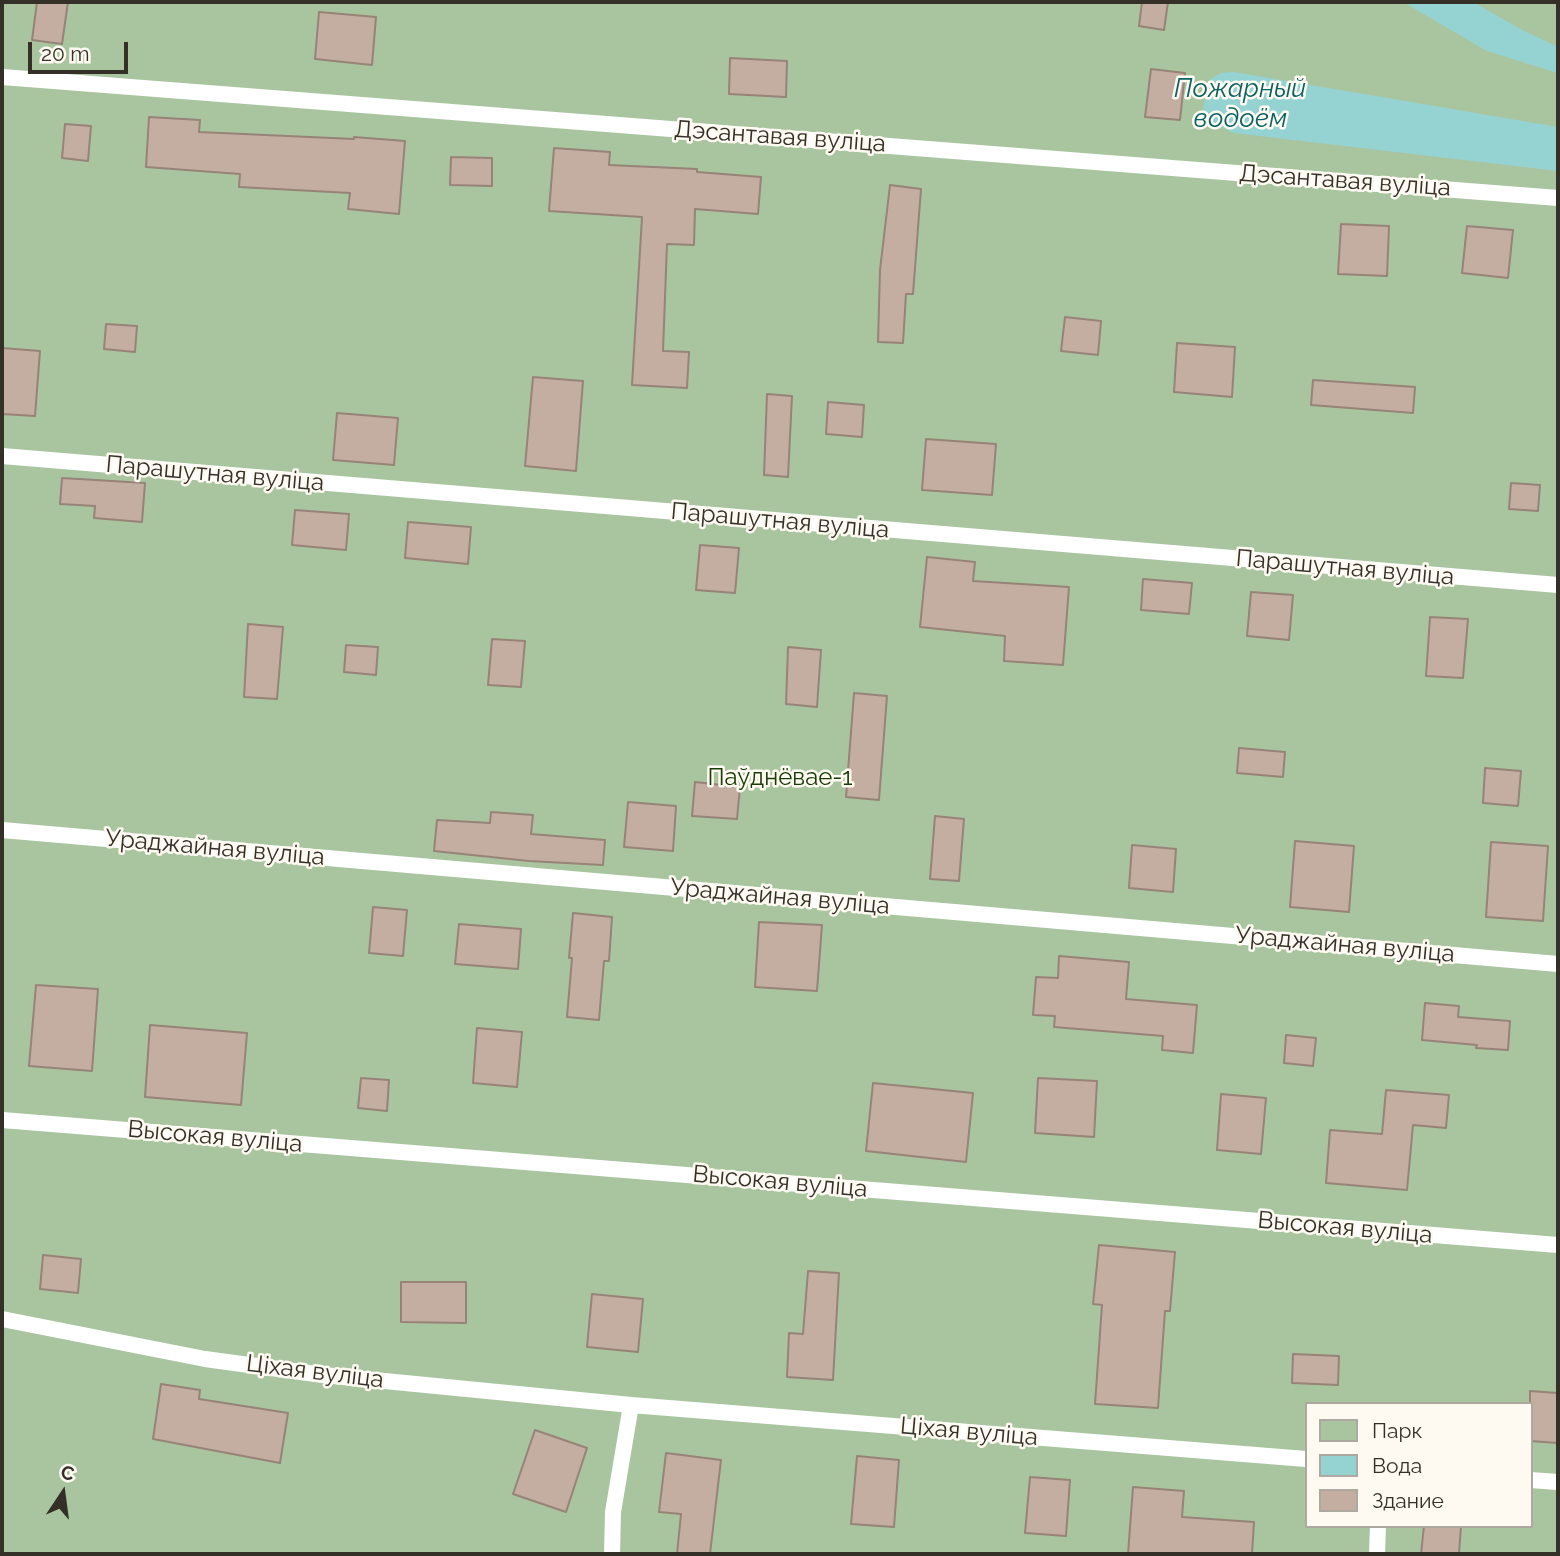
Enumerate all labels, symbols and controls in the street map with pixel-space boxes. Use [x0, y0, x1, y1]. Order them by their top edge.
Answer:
scale bar [32, 28, 131, 72]
text: 20 m [41, 41, 89, 66]
water label: Пожарный водоём [1174, 73, 1306, 134]
street label: Дэсантавая вуліца [673, 115, 887, 159]
street label: Дэсантавая вуліца [1238, 159, 1452, 203]
street label: Парашутная вуліца [105, 450, 325, 498]
street label: Парашутная вуліца [670, 497, 890, 545]
street label: Парашутная вуліца [1235, 544, 1455, 592]
park label: Паўднёвае-1 [707, 764, 853, 792]
street label: Ураджайная вуліца [104, 824, 326, 872]
street label: Ураджайная вуліца [669, 873, 891, 921]
street label: Ураджайная вуліца [1234, 921, 1456, 969]
street label: Высокая вуліца [126, 1115, 304, 1159]
street label: Высокая вуліца [691, 1160, 869, 1204]
street label: Высокая вуліца [1256, 1206, 1434, 1250]
street label: Ціхая вуліца [245, 1349, 385, 1395]
legend [1304, 1402, 1532, 1528]
street label: Ціхая вуліца [899, 1412, 1039, 1452]
text: Парк [1372, 1418, 1422, 1443]
text: Вода [1372, 1453, 1422, 1478]
north arrow [28, 1458, 98, 1528]
text: С [59, 1460, 77, 1485]
text: Здание [1372, 1488, 1444, 1513]

